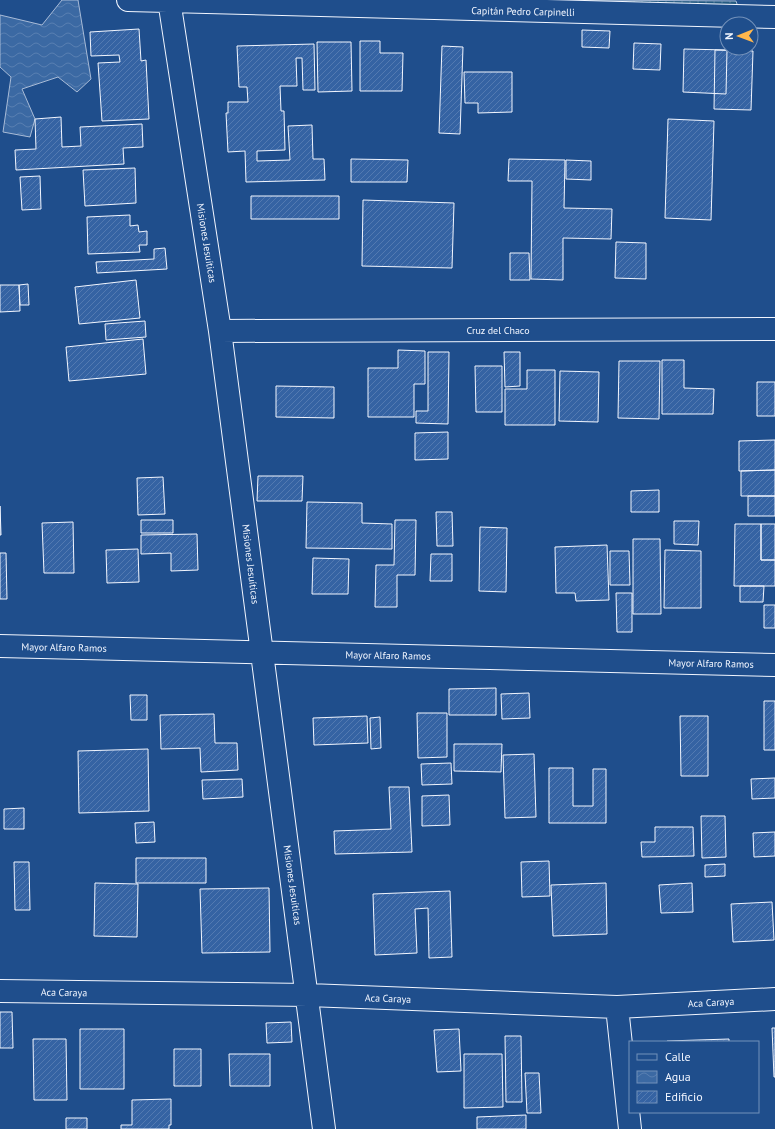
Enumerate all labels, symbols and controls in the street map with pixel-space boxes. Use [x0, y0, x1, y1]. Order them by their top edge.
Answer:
street label: Capitán Pedro Carpinelli [471, 4, 575, 19]
north arrow [719, 16, 759, 56]
text: N [722, 32, 736, 40]
street label: Misiones Jesuíticas [194, 202, 219, 284]
street label: Cruz del Chaco [467, 324, 530, 337]
street label: Misiones Jesuíticas [239, 523, 262, 605]
street label: Mayor Alfaro Ramos [21, 640, 107, 655]
street label: Mayor Alfaro Ramos [345, 648, 431, 663]
street label: Mayor Alfaro Ramos [668, 656, 754, 671]
street label: Misiones Jesuíticas [280, 844, 305, 926]
street label: Aca Caraya [41, 986, 87, 999]
street label: Aca Caraya [365, 991, 411, 1006]
street label: Aca Caraya [688, 995, 735, 1010]
legend [629, 1041, 759, 1113]
text: Calle [665, 1049, 691, 1064]
text: Agua [665, 1069, 691, 1084]
text: Edificio [665, 1089, 703, 1104]

